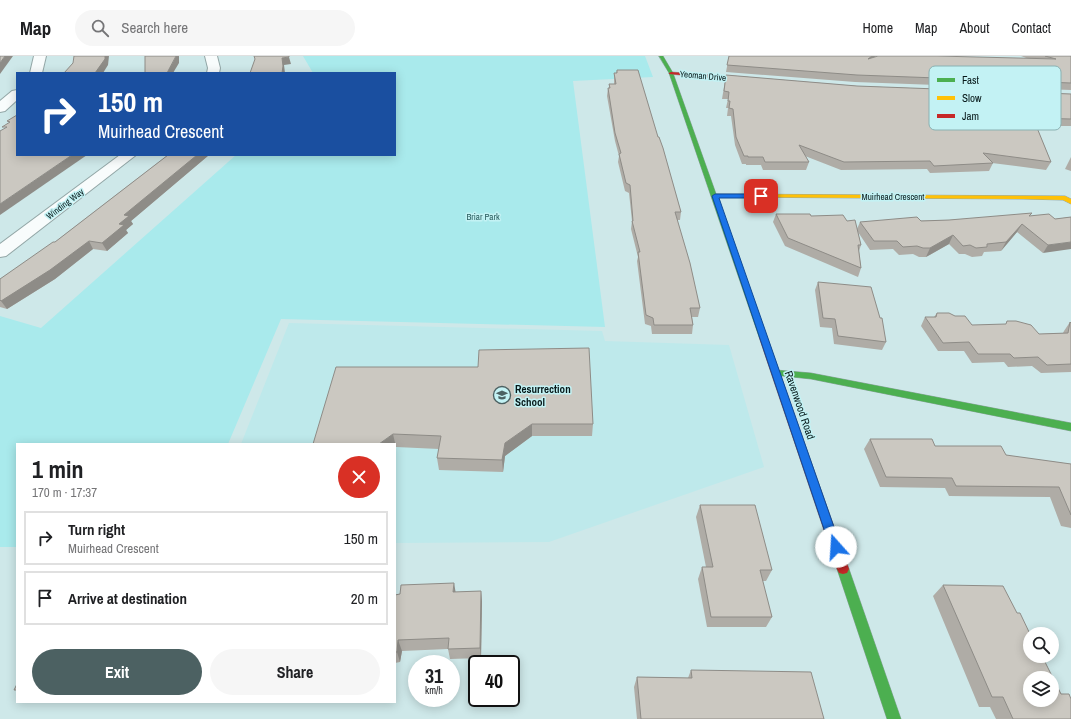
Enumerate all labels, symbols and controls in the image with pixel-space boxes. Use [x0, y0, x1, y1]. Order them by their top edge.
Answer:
search box [75, 10, 355, 46]
text: Map [20, 15, 51, 41]
icon: search [89, 17, 111, 39]
text: Search here [121, 17, 188, 38]
text: Home [862, 19, 893, 37]
text: Map [915, 19, 937, 37]
text: About [959, 19, 989, 37]
text: Contact [1011, 19, 1051, 37]
legend [929, 66, 1061, 130]
street label: Yeoman Drive [679, 68, 727, 84]
text: Fast [962, 73, 980, 87]
text: 150 m [98, 83, 163, 121]
icon: right [32, 88, 84, 140]
text: Slow [962, 91, 982, 105]
text: Jam [962, 109, 979, 123]
text: Muirhead Crescent [98, 119, 224, 144]
pin [744, 179, 778, 213]
icon: arrive [750, 185, 772, 207]
street label: Winding Way [44, 186, 86, 222]
street label: Muirhead Crescent [862, 191, 924, 203]
park label: Briar Park [466, 211, 500, 223]
street label: Ravenwood Road [782, 369, 818, 441]
place label: Resurrection School [515, 382, 571, 409]
school or university icon: Resurrection School [492, 385, 512, 405]
text: 1 min [32, 453, 83, 485]
button: close [338, 456, 380, 498]
text: 170 m · 17:37 [32, 484, 97, 501]
text: Turn right [68, 519, 125, 540]
position arrow [815, 526, 857, 568]
icon: right [34, 527, 56, 549]
text: 150 m [344, 528, 378, 549]
text: Muirhead Crescent [68, 540, 159, 557]
icon: arrive [34, 587, 56, 609]
text: Arrive at destination [68, 588, 187, 609]
text: 20 m [351, 588, 378, 609]
map controls [1023, 627, 1059, 707]
button: search [1023, 627, 1059, 663]
button: Exit [32, 649, 202, 695]
button: Share [210, 649, 380, 695]
speed limit sign: 40 [468, 655, 520, 707]
text: 31 [425, 662, 443, 689]
button: layers [1023, 671, 1059, 707]
text: km/h [425, 684, 443, 697]

